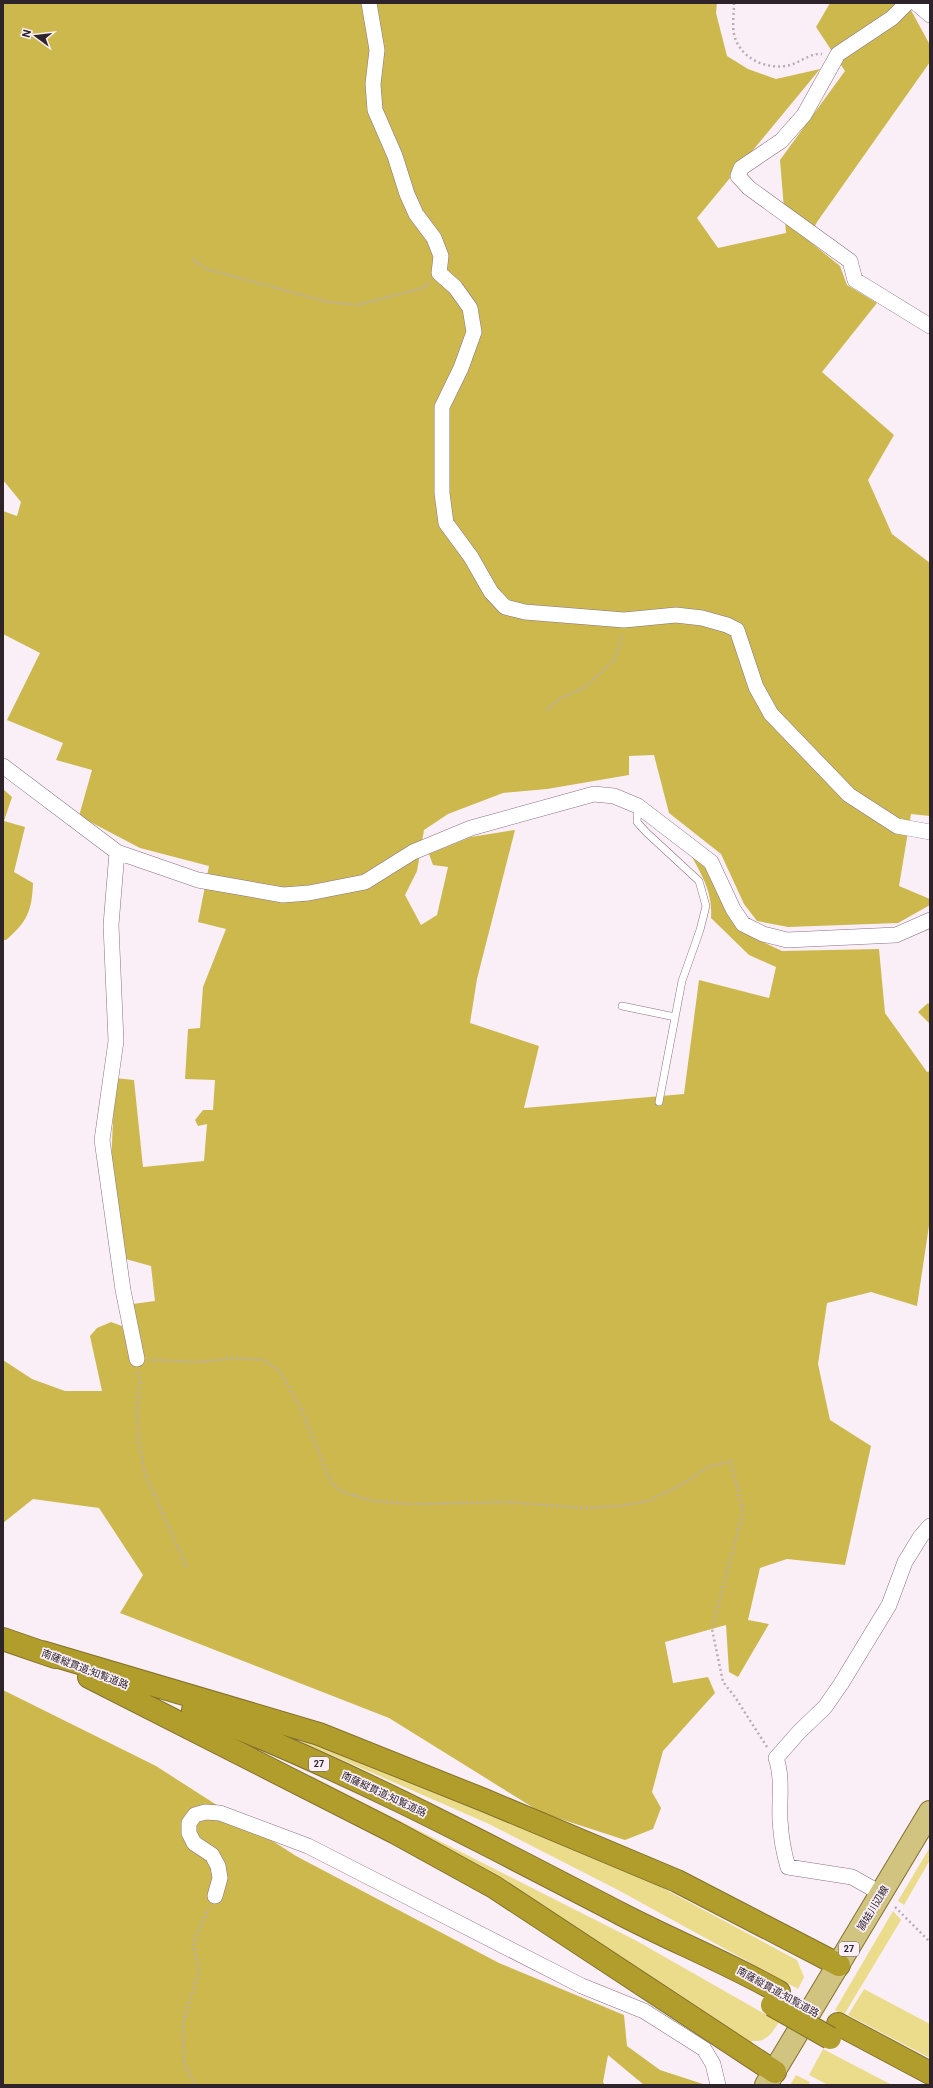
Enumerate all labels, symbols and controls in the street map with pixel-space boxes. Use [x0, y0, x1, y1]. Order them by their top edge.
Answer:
north arrow [16, 16, 56, 56]
text: N [20, 28, 34, 39]
street label: 南薩縦貫道;知覧道路 [40, 1647, 130, 1691]
road number: 27 [309, 1757, 329, 1771]
street label: 南薩縦貫道;知覧道路 [340, 1770, 428, 1818]
street label: 頴娃川辺線 [855, 1884, 891, 1932]
road number: 27 [839, 1942, 859, 1956]
street label: 南薩縦貫道;知覧道路 [735, 1965, 821, 2019]

